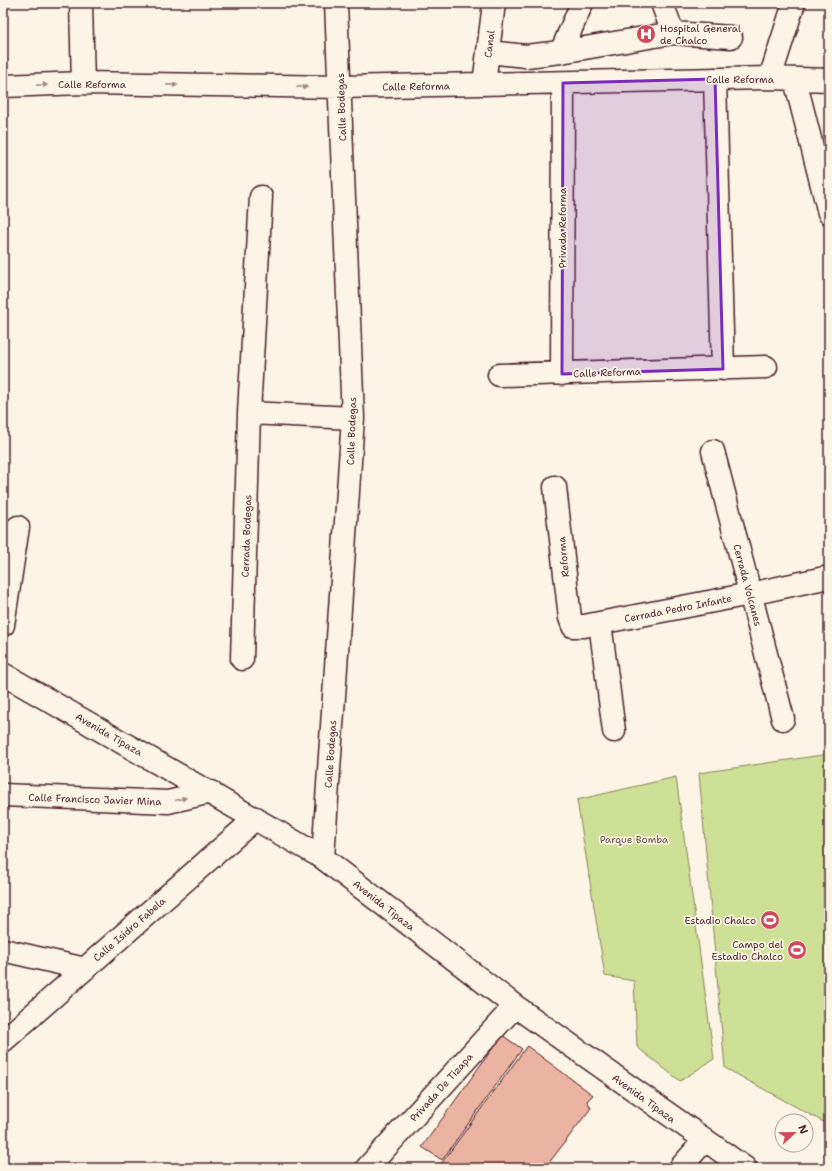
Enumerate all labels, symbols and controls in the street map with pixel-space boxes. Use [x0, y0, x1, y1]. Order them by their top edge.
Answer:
place label: Hospital General de Chalco [660, 22, 741, 47]
hospital icon: Hospital General de Chalco [635, 23, 657, 45]
street label: Canal [481, 30, 498, 59]
street label: Calle Bodegas [334, 73, 349, 141]
street label: Calle Reforma [706, 73, 775, 86]
street label: Calle Reforma [58, 78, 127, 91]
street label: Calle Reforma [382, 79, 451, 94]
one-way arrow [36, 81, 48, 88]
one-way arrow [166, 82, 179, 88]
one-way arrow [296, 83, 308, 90]
street label: Privada Reforma [556, 187, 569, 268]
street label: Calle Reforma [573, 365, 642, 380]
street label: Calle Bodegas [344, 397, 359, 465]
street label: Cerrada Bodegas [239, 494, 254, 578]
street label: Reforma [555, 535, 572, 578]
street label: Cerrada Volcanes [730, 543, 765, 628]
street label: Cerrada Pedro Infante [623, 592, 733, 625]
street label: Avenida Tipaza [73, 710, 145, 759]
street label: Calle Bodegas [322, 720, 339, 788]
street label: Calle Francisco Javier Mina [28, 791, 162, 808]
one-way arrow [176, 796, 188, 802]
park label: Parque Bomba [600, 833, 669, 846]
street label: Avenida Tipaza [350, 877, 418, 934]
street label: Calle Isidro Fabela [90, 894, 169, 964]
sports icon: Estadio Chalco [759, 909, 781, 931]
place label: Estadio Chalco [684, 914, 756, 927]
place label: Campo del Estadio Chalco [711, 938, 783, 963]
sports icon: Campo del Estadio Chalco [786, 939, 808, 961]
street label: Privada De Tizapa [407, 1050, 476, 1124]
street label: Avenida Tipaza [609, 1071, 679, 1126]
north arrow [774, 1113, 814, 1153]
text: N [794, 1123, 812, 1137]

